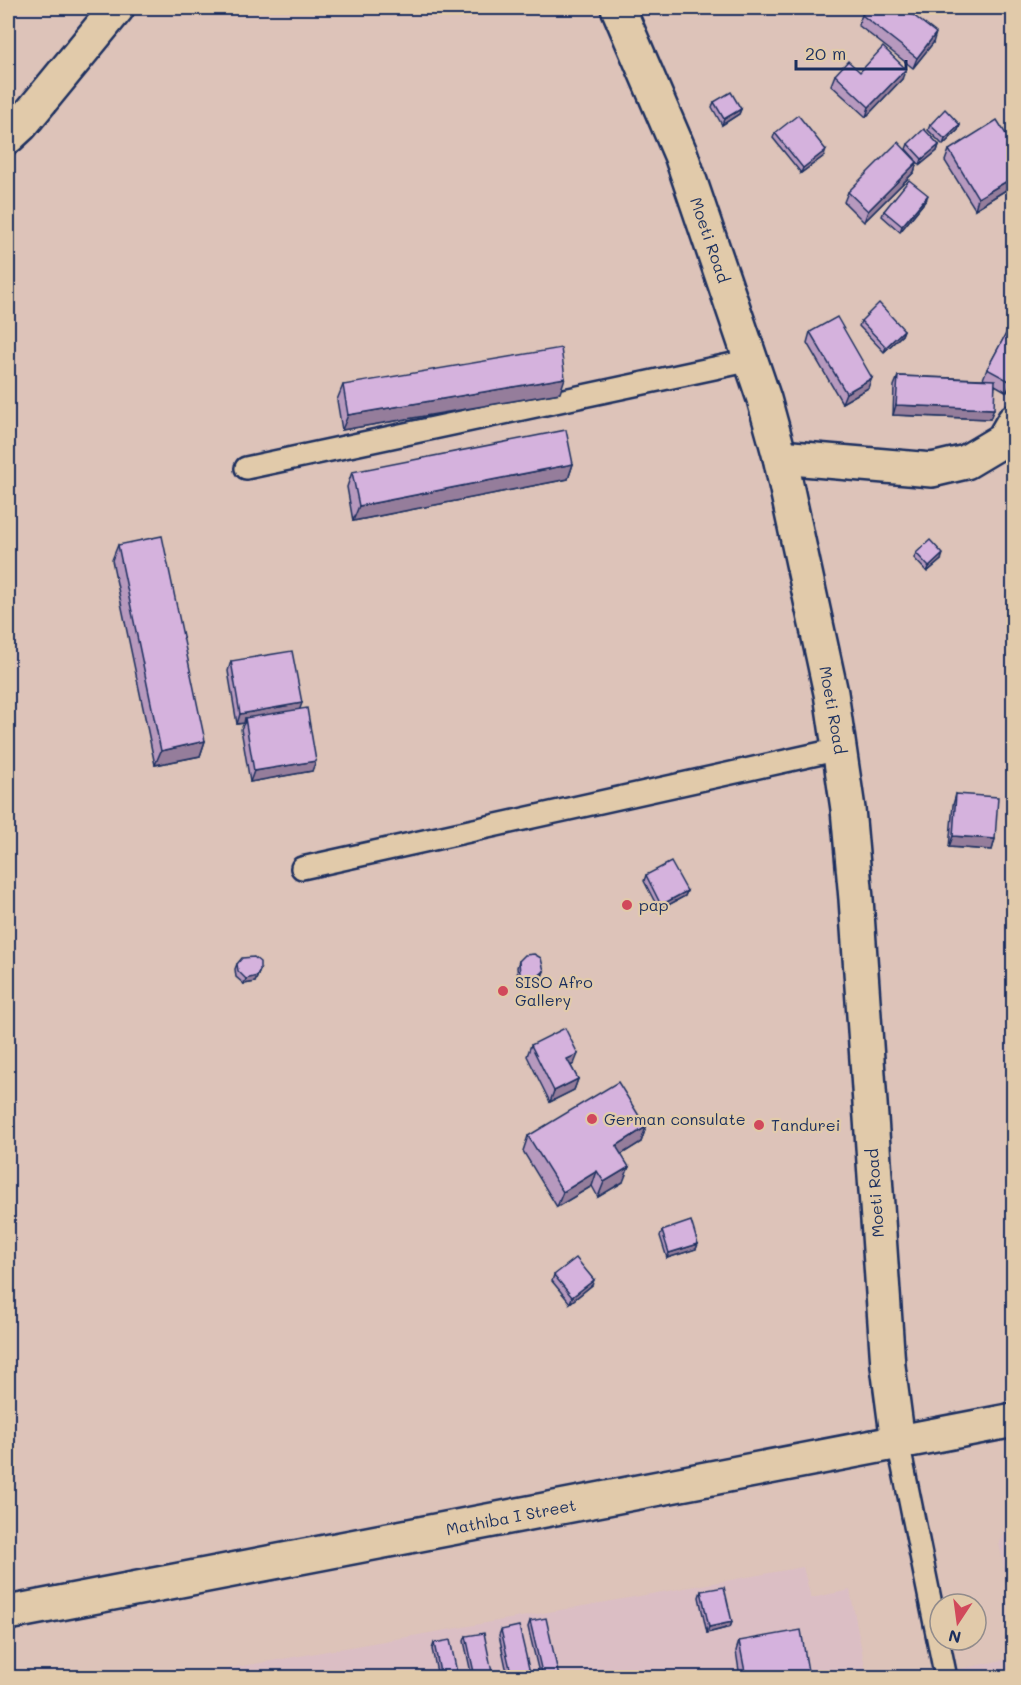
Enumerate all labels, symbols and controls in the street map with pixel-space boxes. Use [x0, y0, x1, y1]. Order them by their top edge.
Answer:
scale bar [796, 33, 906, 71]
text: 20 m [805, 41, 846, 65]
street label: Moeti Road [686, 194, 735, 285]
street label: Moeti Road [815, 664, 852, 756]
place label: pap [639, 894, 669, 915]
marker: pap [620, 898, 634, 912]
place label: SISO Afro Gallery [515, 971, 593, 1010]
marker: SISO Afro Gallery [496, 984, 510, 998]
place label: German consulate [604, 1108, 746, 1129]
marker: German consulate [585, 1112, 599, 1126]
place label: Tandurei [771, 1114, 840, 1135]
marker: Tandurei [752, 1118, 766, 1132]
street label: Moeti Road [861, 1148, 888, 1238]
street label: Mathiba I Street [444, 1494, 578, 1539]
north arrow [928, 1592, 988, 1652]
text: N [946, 1626, 963, 1649]

